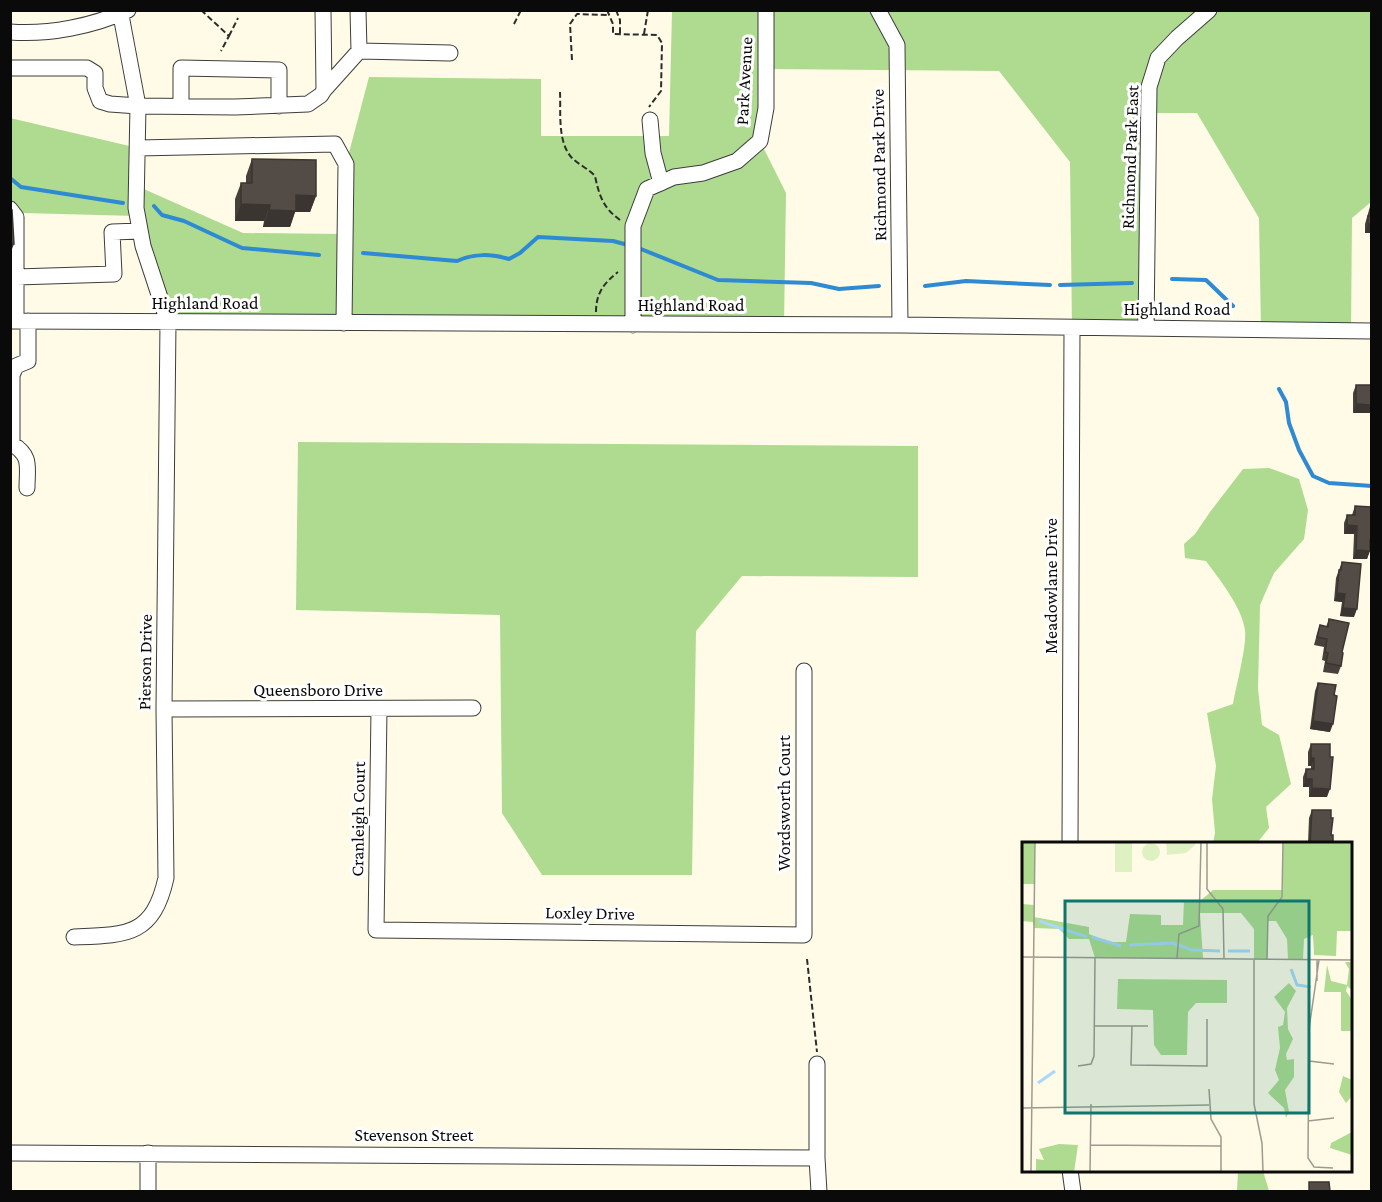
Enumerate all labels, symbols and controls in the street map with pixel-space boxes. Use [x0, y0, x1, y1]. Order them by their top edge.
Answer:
street label: Park Avenue [732, 36, 756, 126]
street label: Richmond Park East [1117, 84, 1143, 229]
street label: Richmond Park Drive [868, 89, 890, 241]
street label: Highland Road [152, 293, 259, 313]
street label: Highland Road [638, 295, 745, 315]
street label: Highland Road [1124, 299, 1231, 319]
street label: Meadowlane Drive [1041, 518, 1061, 654]
street label: Pierson Drive [134, 614, 156, 710]
street label: Queensboro Drive [253, 680, 383, 700]
street label: Wordsworth Court [774, 734, 794, 871]
street label: Cranleigh Court [347, 760, 369, 877]
inset map [1022, 842, 1352, 1172]
street label: Loxley Drive [545, 902, 635, 924]
street label: Stevenson Street [354, 1125, 475, 1145]

